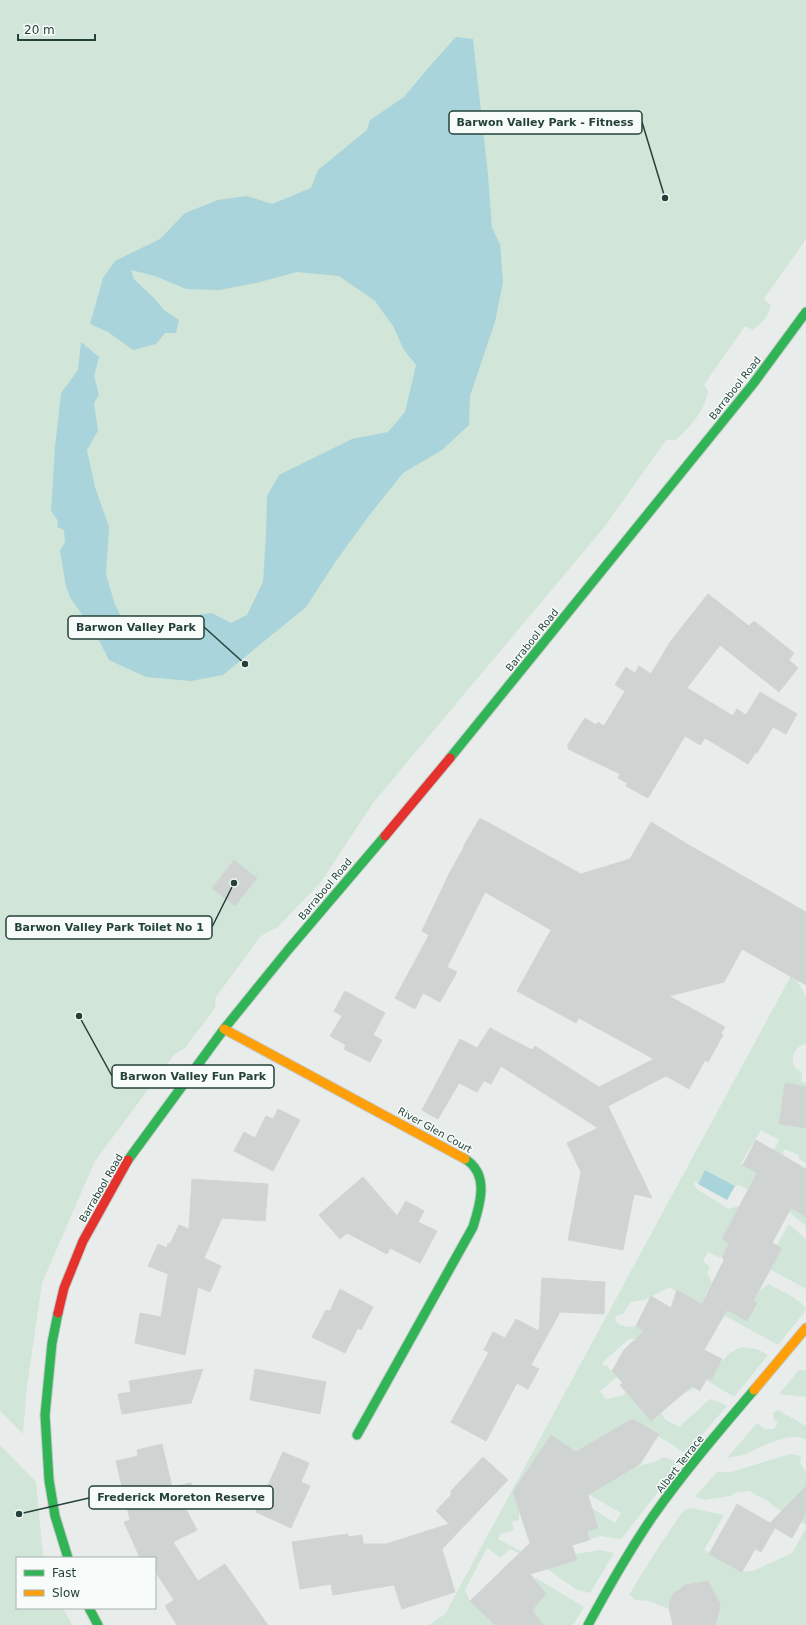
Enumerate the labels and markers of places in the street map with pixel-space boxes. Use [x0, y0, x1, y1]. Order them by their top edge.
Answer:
callout: Barwon Valley Park - Fitness [449, 111, 642, 134]
callout: Barwon Valley Park [68, 616, 204, 639]
callout: Barwon Valley Park Toilet No 1 [6, 916, 212, 939]
callout: Barwon Valley Fun Park [112, 1065, 274, 1088]
callout: Frederick Moreton Reserve [89, 1486, 273, 1509]

